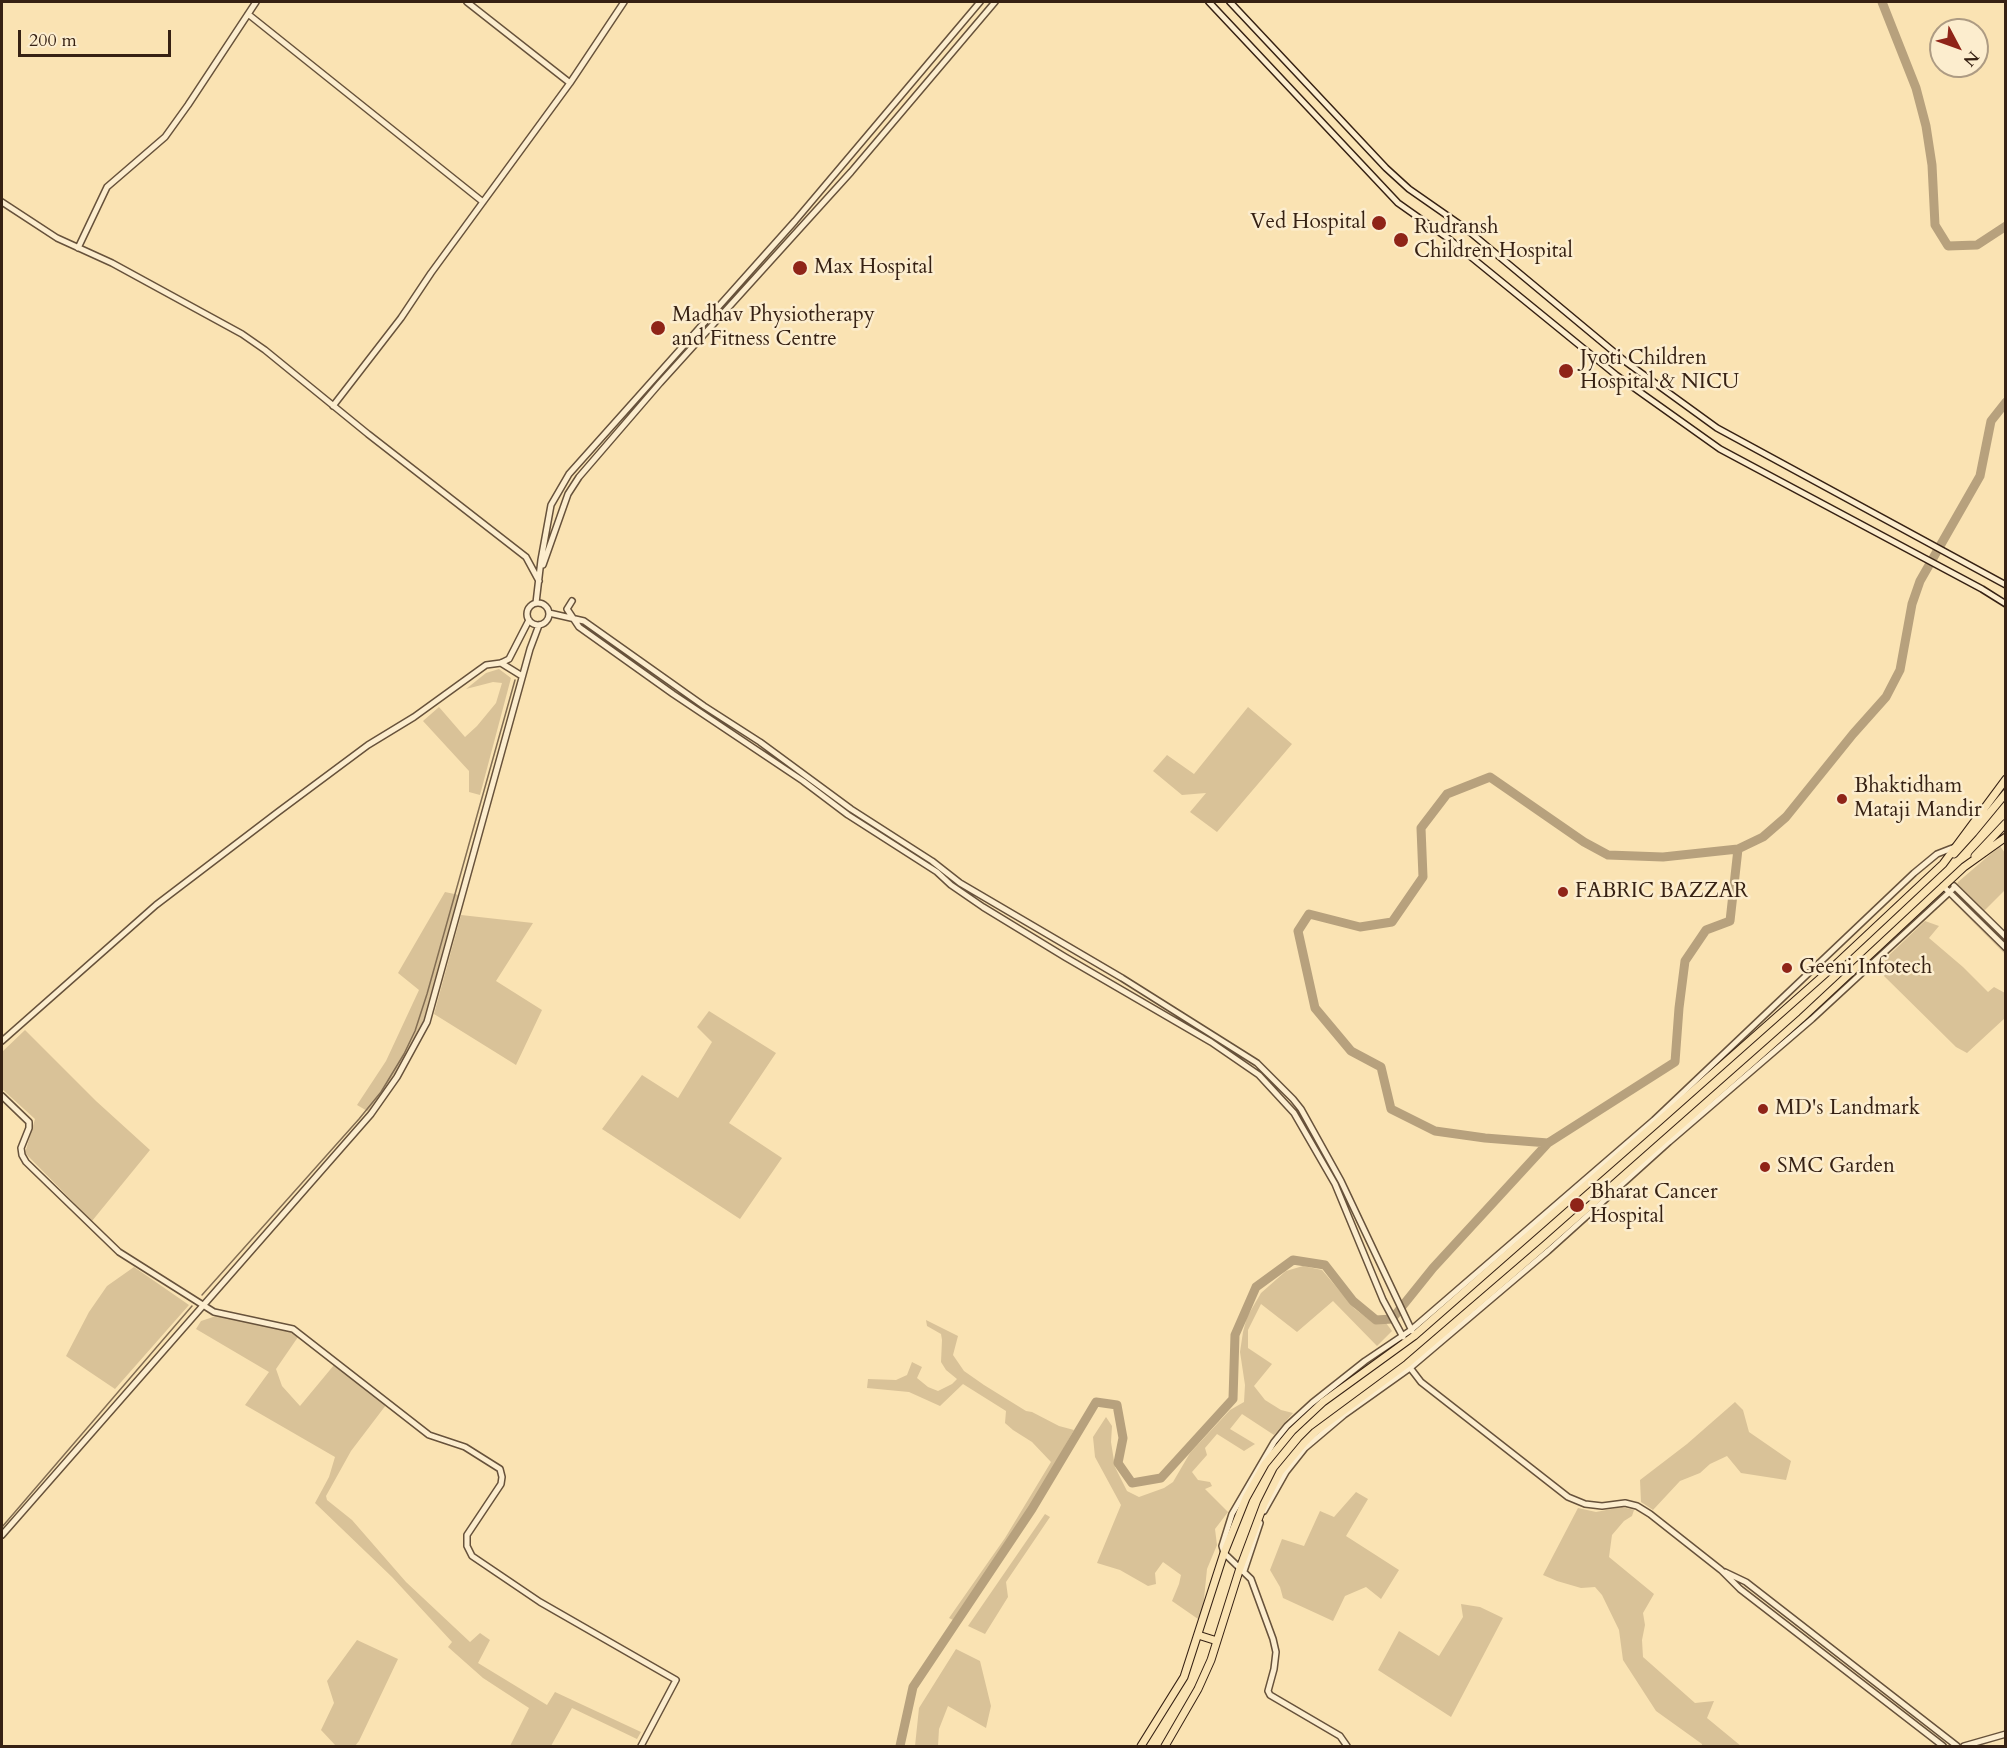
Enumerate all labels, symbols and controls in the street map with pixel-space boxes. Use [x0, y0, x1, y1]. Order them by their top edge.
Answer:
scale bar [21, 18, 174, 56]
north arrow [1929, 18, 1989, 78]
text: 200 m [29, 28, 77, 53]
text: N [1958, 46, 1984, 71]
place label: Ved Hospital [1250, 210, 1366, 236]
marker: Ved Hospital [1370, 214, 1388, 232]
place label: Rudransh Children Hospital [1414, 215, 1573, 265]
marker: Rudransh Children Hospital [1392, 231, 1410, 249]
place label: Max Hospital [814, 255, 933, 281]
marker: Max Hospital [791, 259, 809, 277]
place label: Madhav Physiotherapy and Fitness Centre [672, 303, 875, 353]
marker: Madhav Physiotherapy and Fitness Centre [649, 319, 667, 337]
place label: Jyoti Children Hospital & NICU [1580, 346, 1739, 396]
marker: Jyoti Children Hospital & NICU [1557, 362, 1575, 380]
place label: Bhaktidham Mataji Mandir [1854, 774, 1982, 824]
marker: Bhaktidham Mataji Mandir [1835, 792, 1849, 806]
place label: FABRIC BAZZAR [1575, 879, 1748, 905]
marker: FABRIC BAZZAR [1556, 885, 1570, 899]
place label: Geeni Infotech [1799, 955, 1932, 981]
marker: Geeni Infotech [1780, 961, 1794, 975]
place label: MD's Landmark [1775, 1096, 1920, 1122]
marker: MD's Landmark [1756, 1102, 1770, 1116]
place label: SMC Garden [1777, 1154, 1895, 1180]
marker: SMC Garden [1758, 1160, 1772, 1174]
place label: Bharat Cancer Hospital [1590, 1180, 1718, 1230]
marker: Bharat Cancer Hospital [1568, 1196, 1586, 1214]

